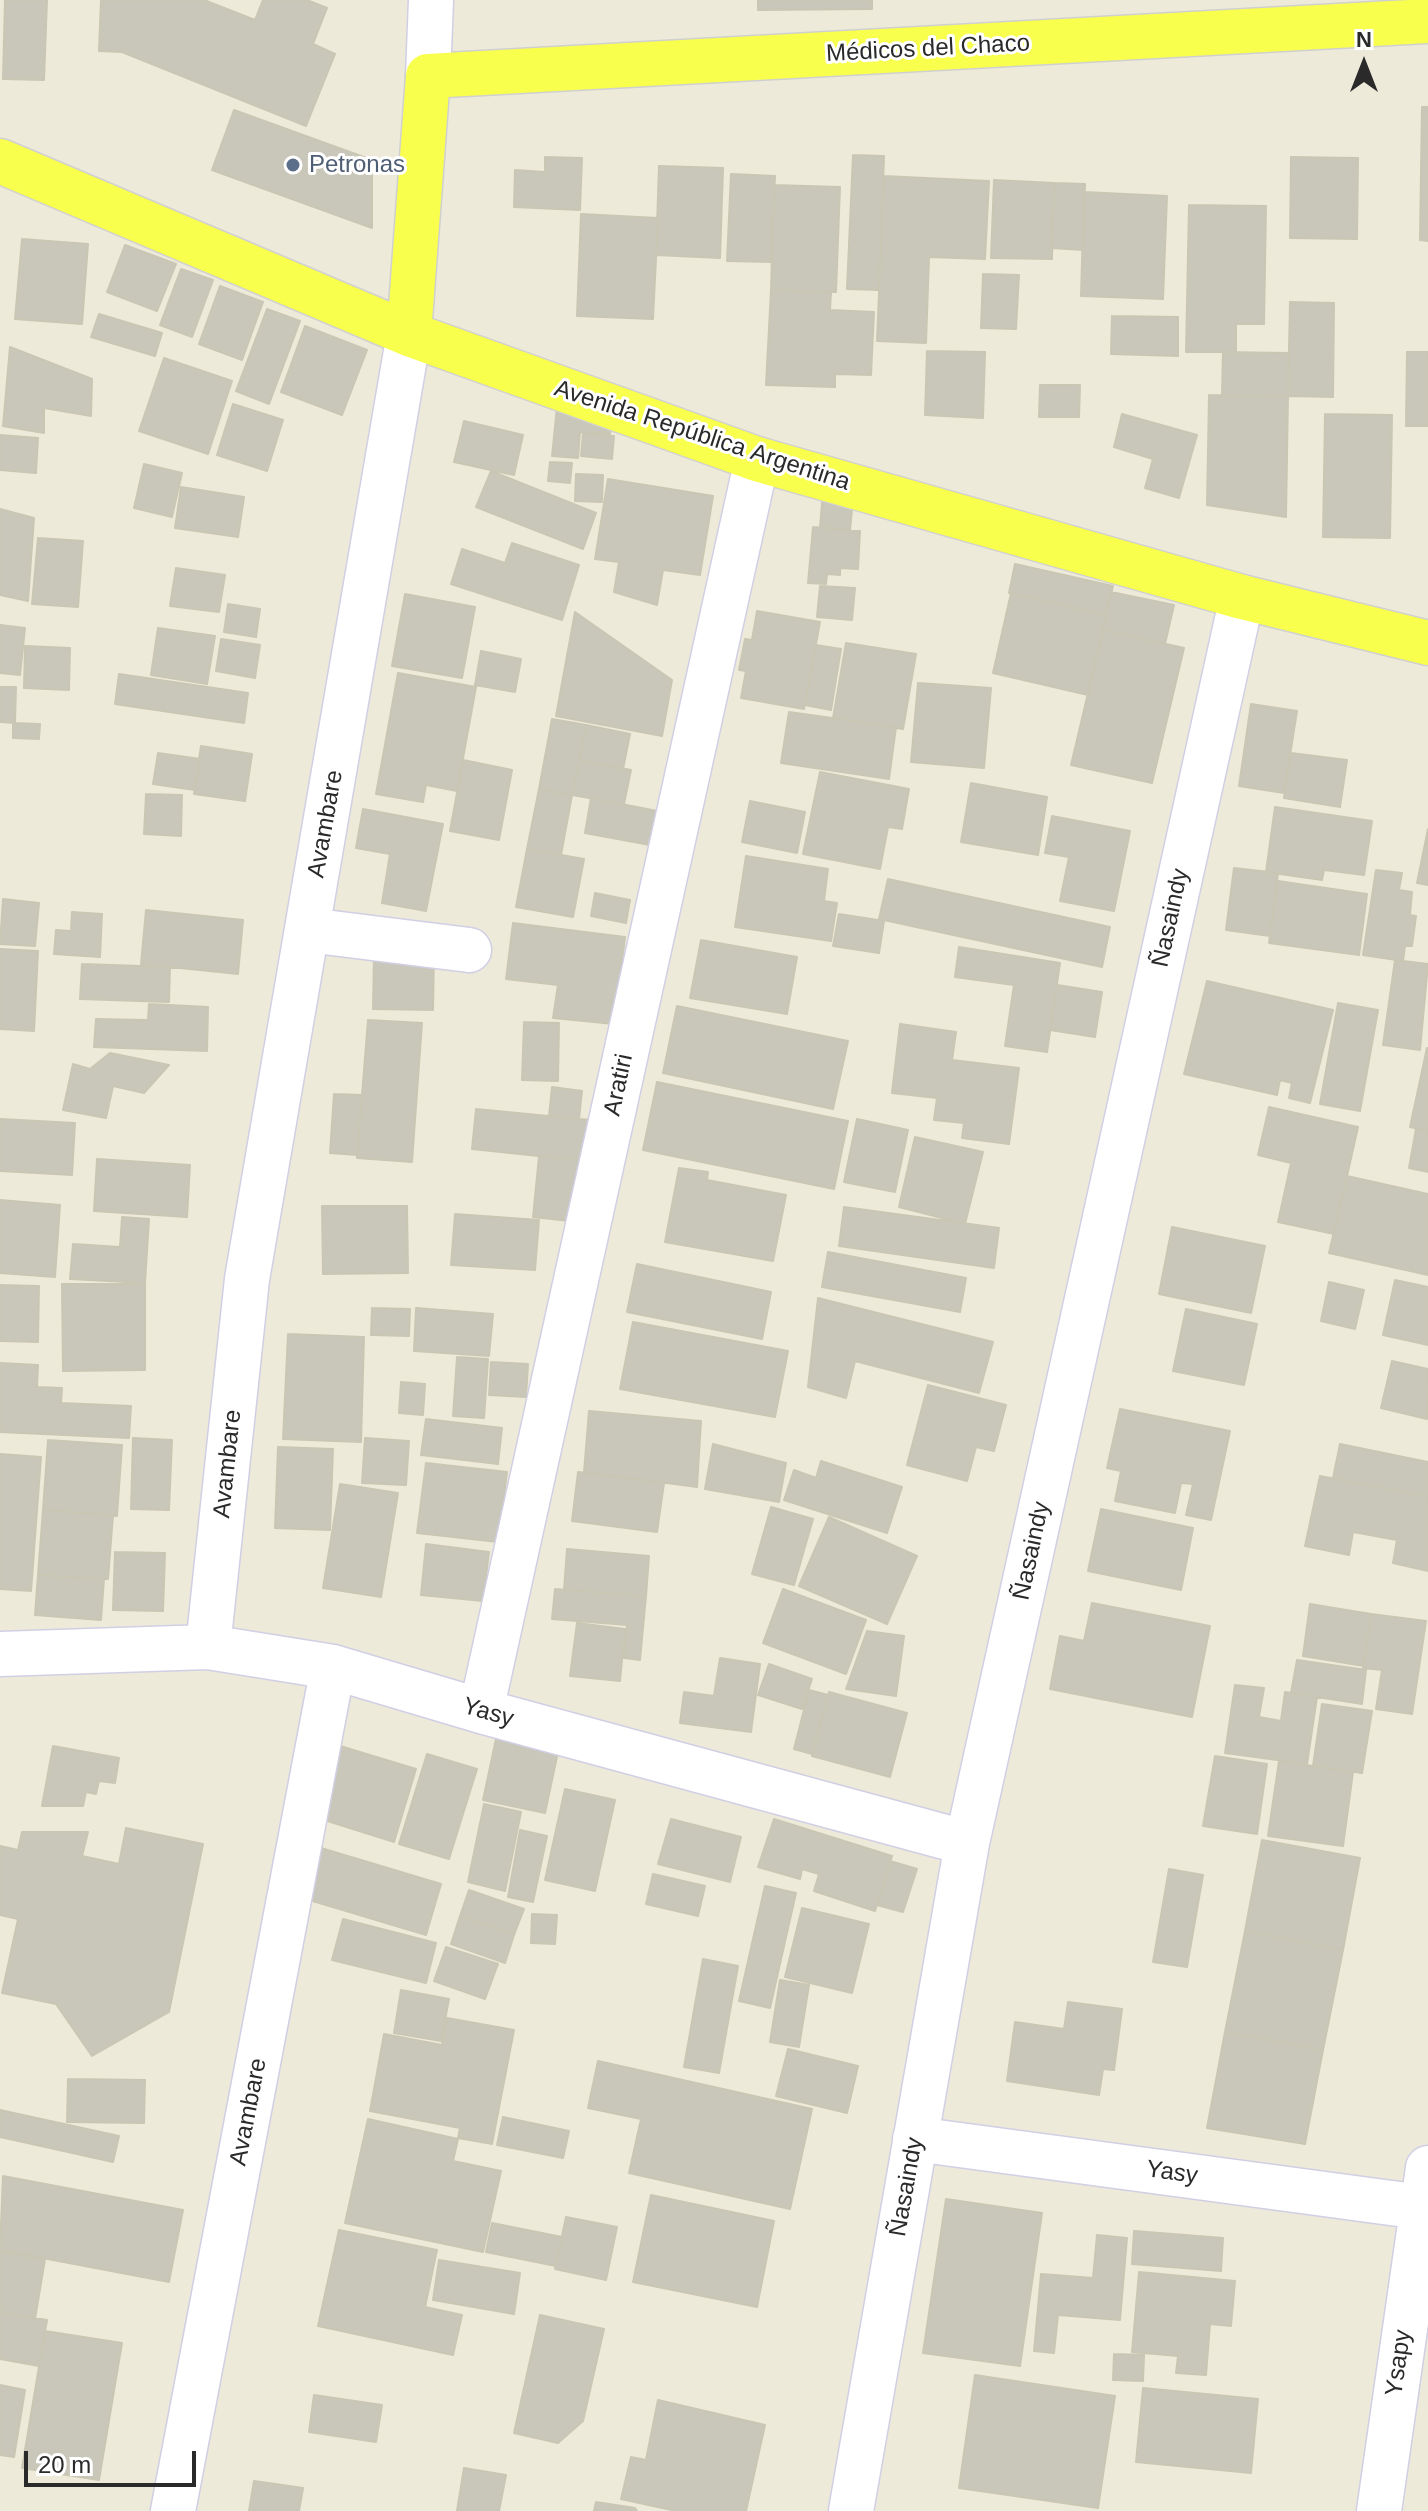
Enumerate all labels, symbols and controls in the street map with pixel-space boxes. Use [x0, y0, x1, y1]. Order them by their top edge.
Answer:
north arrow [1324, 24, 1404, 104]
text: N [1356, 27, 1372, 52]
street label: Médicos del Chaco [825, 29, 1031, 69]
place label: Petronas [309, 151, 405, 179]
marker: Petronas [284, 156, 302, 174]
street label: Avenida República Argentina [551, 375, 853, 497]
street label: Avambare [302, 768, 350, 880]
street label: Ñasaindy [1147, 866, 1195, 970]
street label: Aratiri [598, 1051, 640, 1119]
street label: Avambare [208, 1408, 248, 1520]
street label: Ñasaindy [1008, 1499, 1056, 1603]
street label: Yasy [459, 1692, 517, 1734]
street label: Avambare [224, 2056, 274, 2168]
street label: Ñasaindy [884, 2135, 930, 2239]
street label: Yasy [1144, 2155, 1200, 2191]
street label: Ysapy [1380, 2328, 1418, 2398]
scale bar [28, 2435, 200, 2485]
text: 20 m [38, 2451, 91, 2478]

